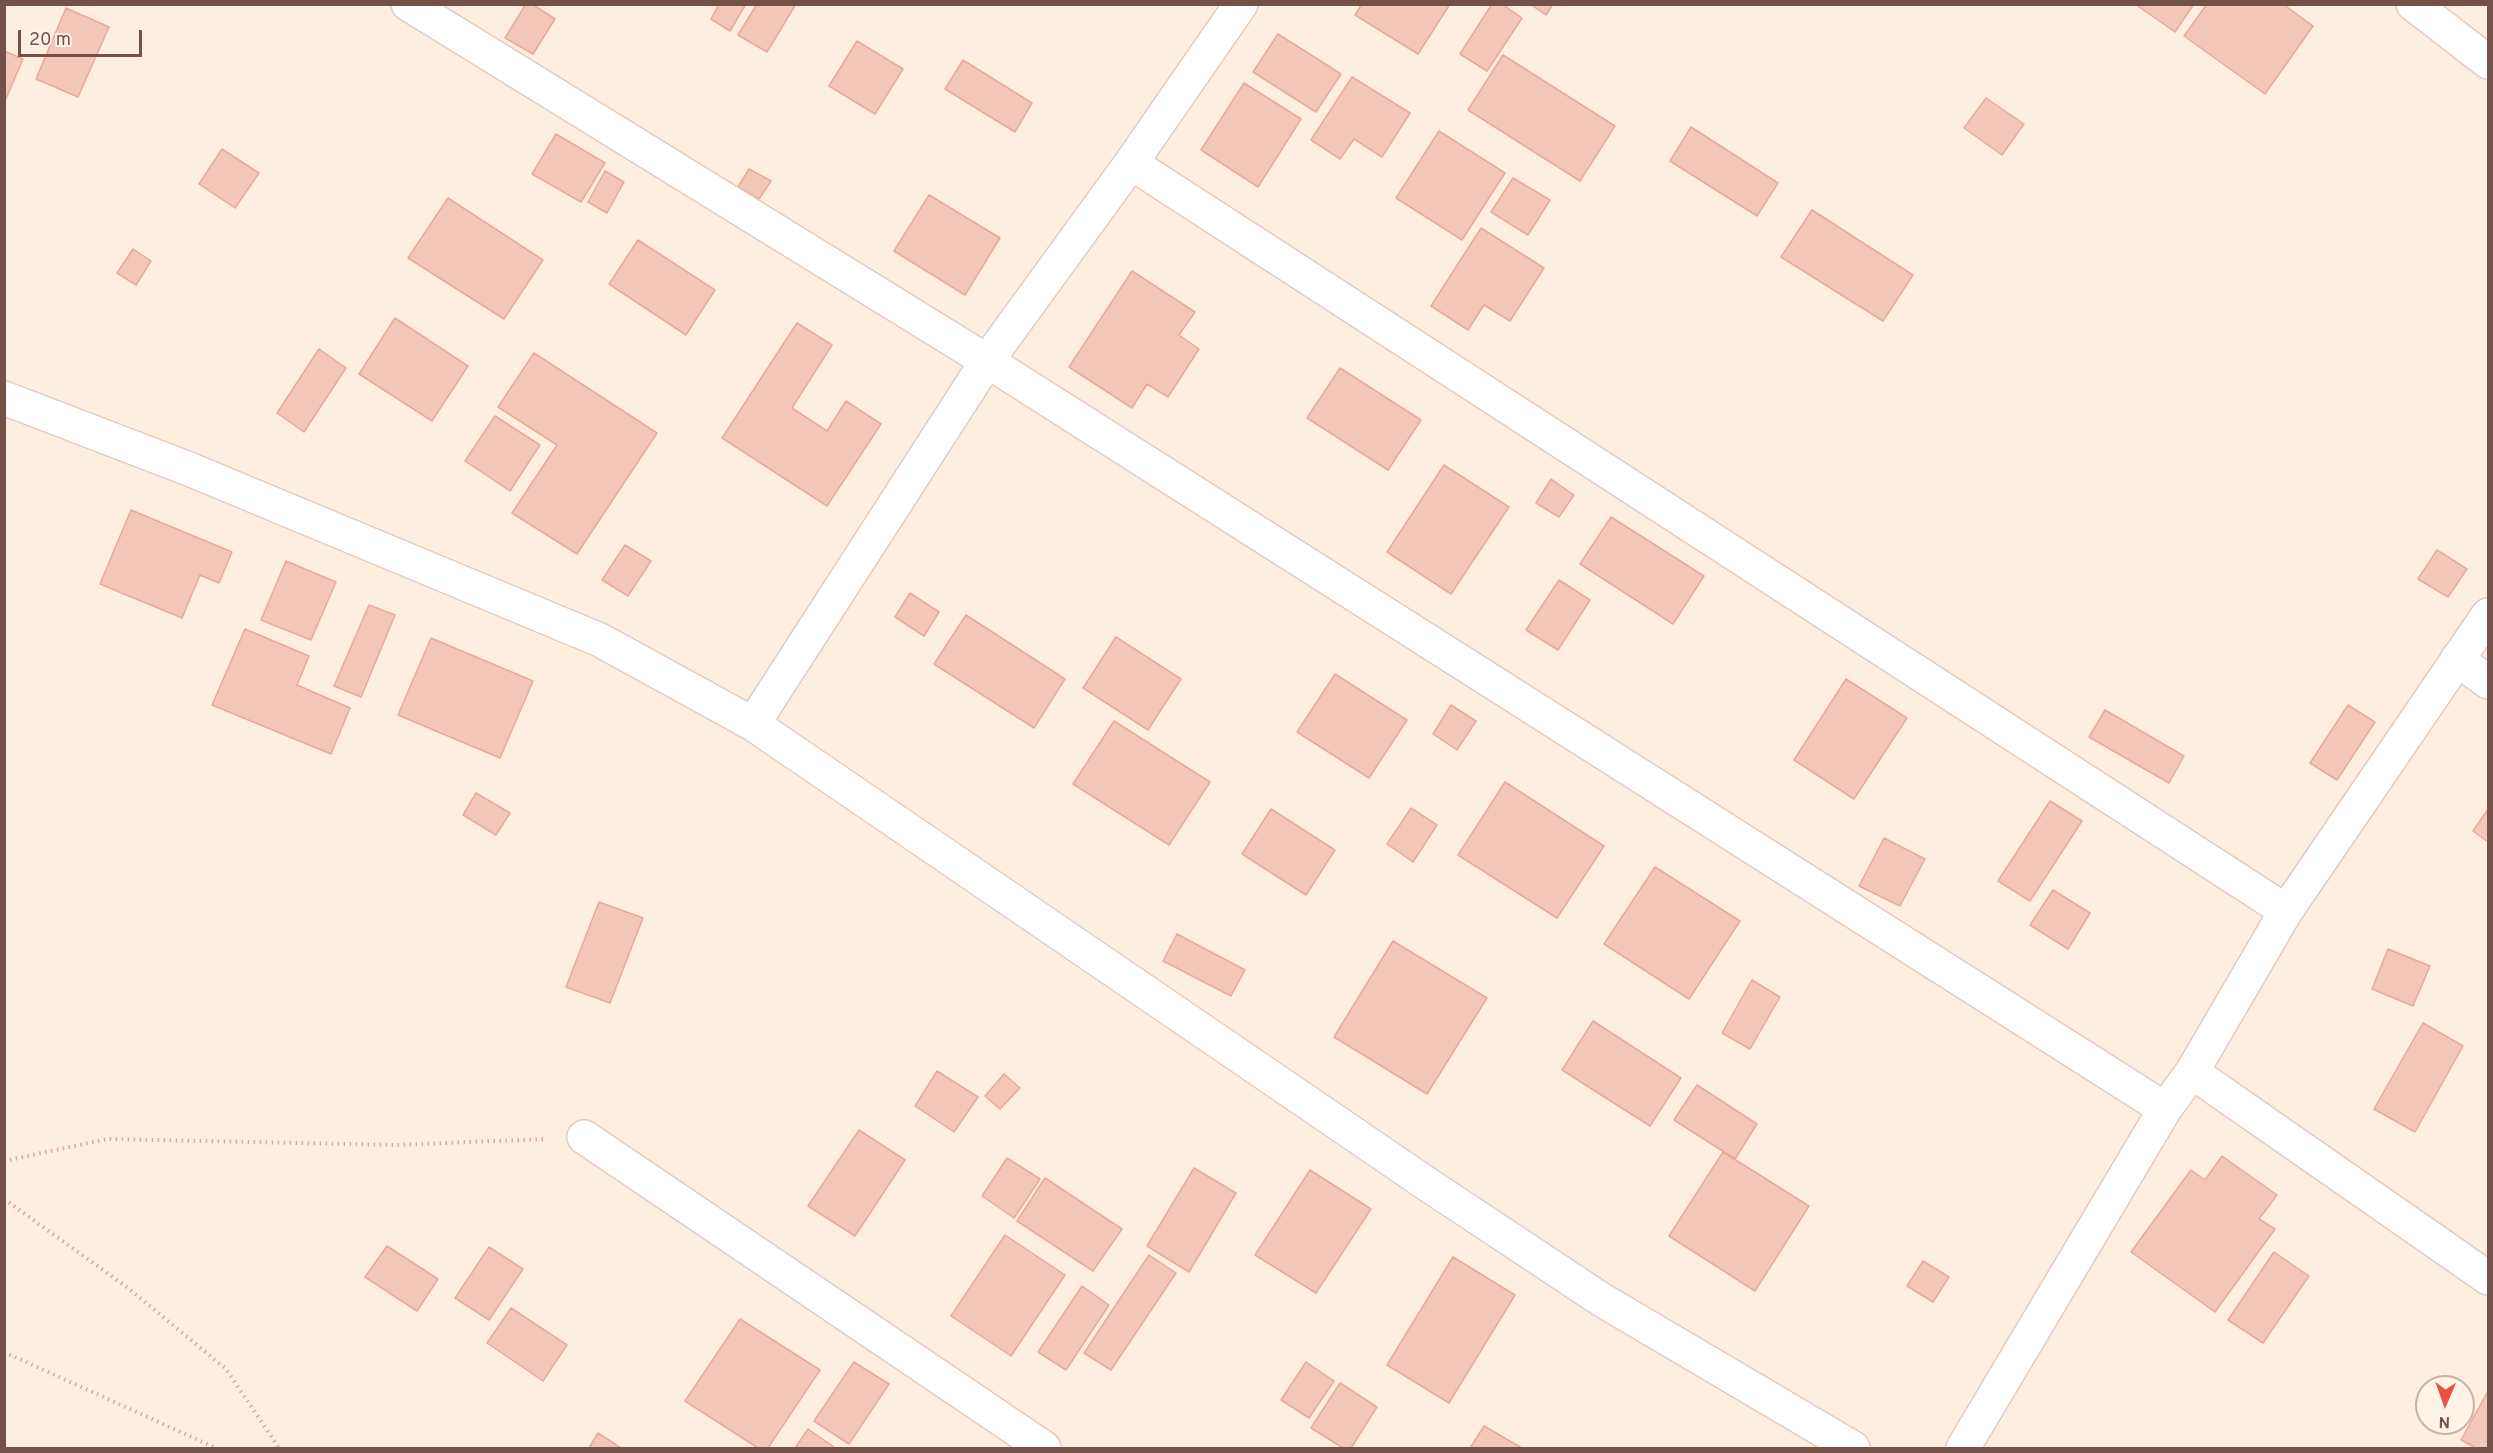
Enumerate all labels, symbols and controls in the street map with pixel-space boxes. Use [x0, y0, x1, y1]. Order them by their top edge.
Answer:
scale bar [21, 18, 146, 56]
text: 20 m [29, 29, 71, 52]
north arrow [2415, 1375, 2475, 1435]
text: N [2438, 1411, 2451, 1431]

